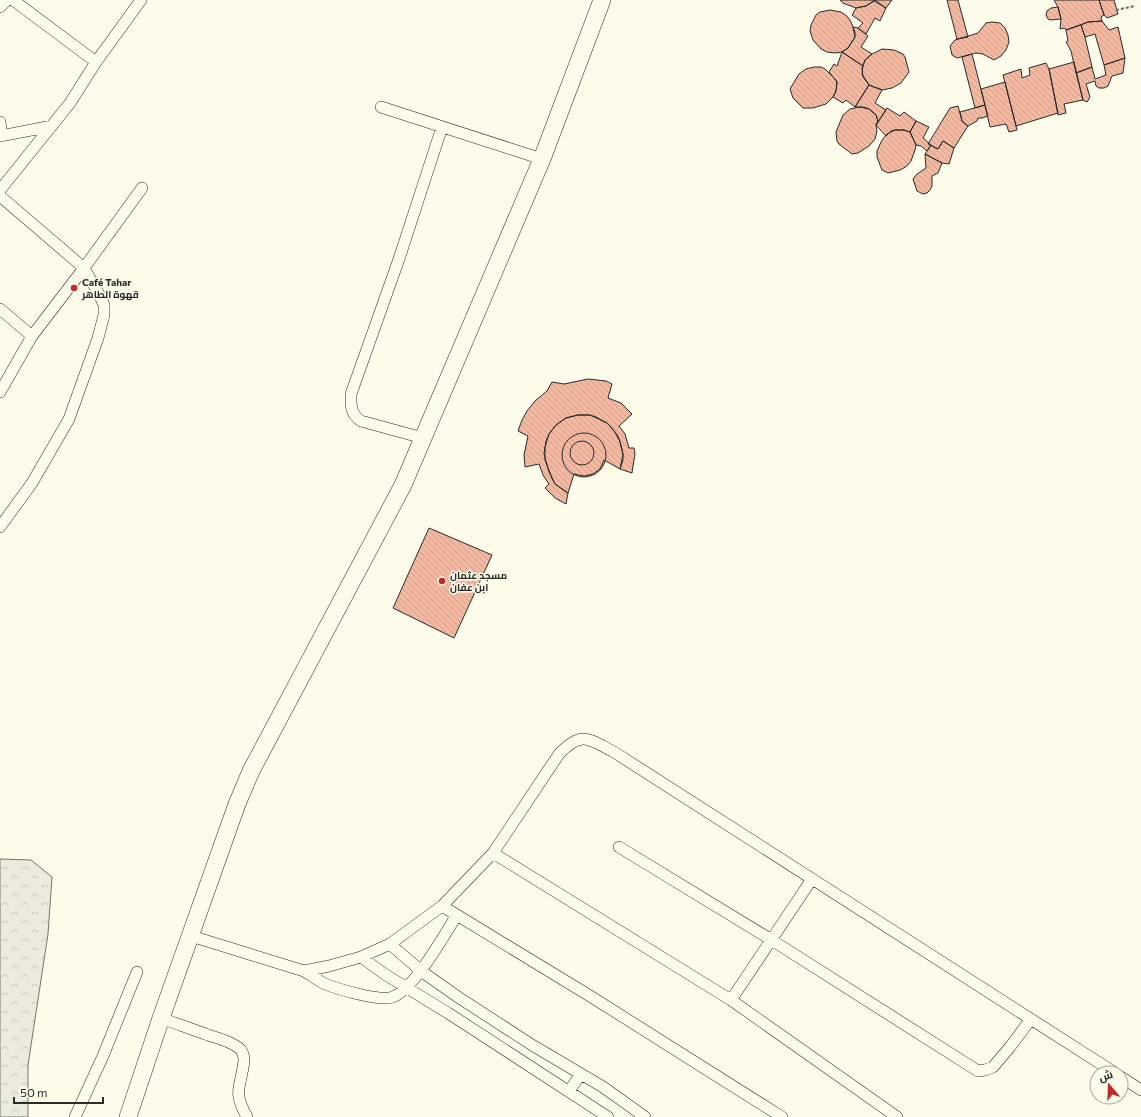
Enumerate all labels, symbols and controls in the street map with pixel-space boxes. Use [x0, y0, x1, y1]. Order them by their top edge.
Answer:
place label: Café Tahar قهوة الطاهر [81, 276, 139, 301]
marker: Café Tahar قهوة الطاهر [69, 283, 79, 293]
place label: مسجد عثمان ابن عفان [450, 569, 507, 594]
marker: مسجد عثمان ابن عفان [437, 576, 447, 586]
north arrow [1089, 1065, 1129, 1105]
text: ش [1097, 1067, 1115, 1084]
scale bar [14, 1079, 103, 1105]
text: 50 m [20, 1085, 48, 1099]

